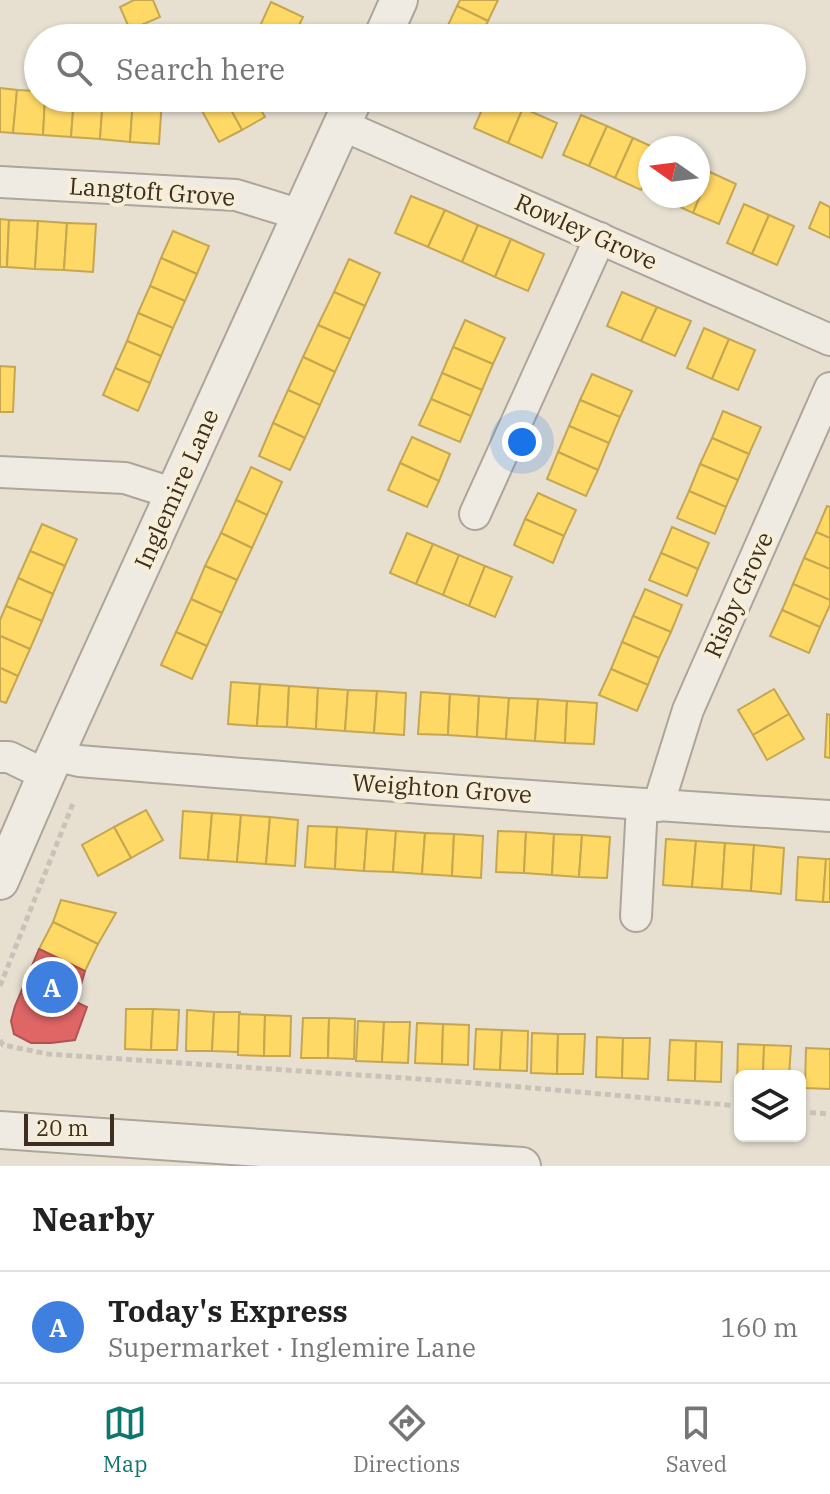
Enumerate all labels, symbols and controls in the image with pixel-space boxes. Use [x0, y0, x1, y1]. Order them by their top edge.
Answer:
search box [24, 24, 806, 112]
icon: search [52, 46, 96, 90]
text: Search here [116, 49, 285, 88]
north arrow [638, 136, 710, 208]
street label: Langtoft Grove [68, 169, 236, 213]
street label: Rowley Grove [510, 185, 663, 277]
street label: Inglemire Lane [127, 404, 226, 574]
your location [502, 422, 542, 462]
street label: Risby Grove [696, 527, 780, 663]
street label: Weighton Grove [351, 766, 533, 810]
pin: A [26, 957, 78, 1017]
map controls [734, 1070, 806, 1142]
button: layers [734, 1070, 806, 1142]
scale bar [24, 1110, 114, 1146]
text: 20 m [36, 1113, 88, 1142]
text: Nearby [32, 1196, 154, 1240]
text: Today's Express [108, 1291, 348, 1330]
text: A [49, 1310, 67, 1344]
text: 160 m [720, 1310, 798, 1344]
text: Supermarket · Inglemire Lane [108, 1330, 476, 1364]
tab: Map [103, 1401, 147, 1478]
tab: Directions [353, 1401, 460, 1478]
tab: Saved [666, 1401, 727, 1478]

